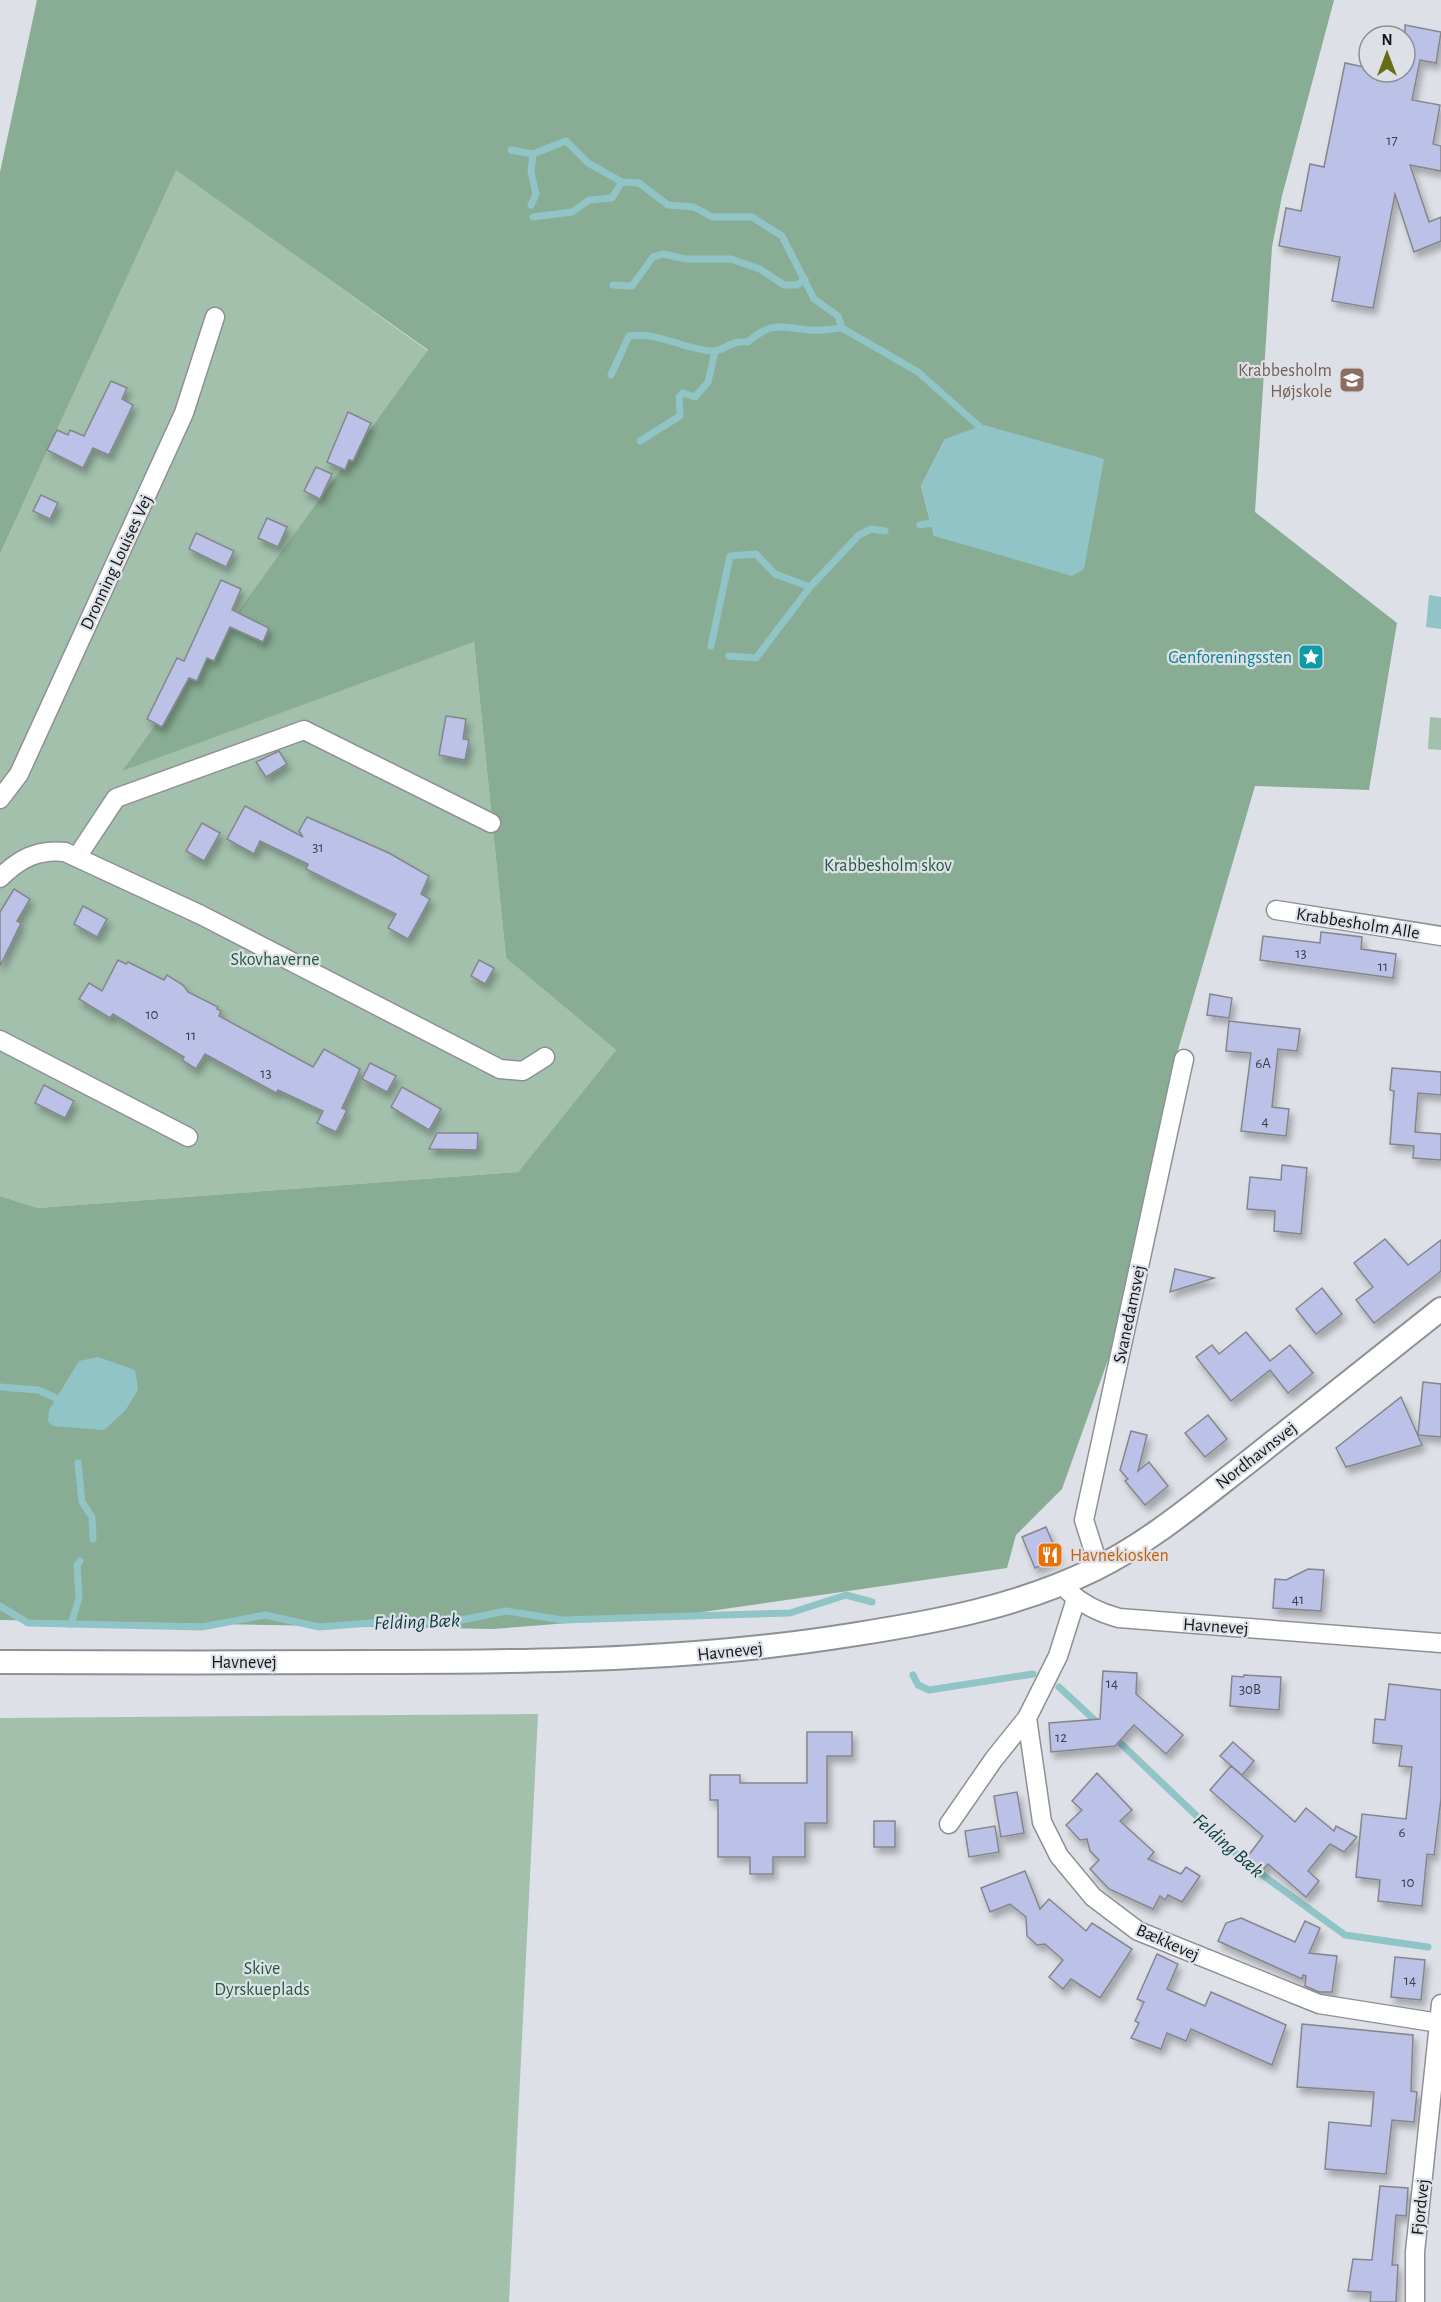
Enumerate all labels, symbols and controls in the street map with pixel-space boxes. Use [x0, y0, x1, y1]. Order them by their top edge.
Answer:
north arrow [1357, 24, 1417, 84]
text: N [1381, 32, 1393, 48]
house number: 17 [1386, 133, 1398, 148]
place label: Krabbesholm Højskole [1238, 362, 1332, 401]
school or university icon: Krabbesholm Højskole [1337, 365, 1367, 395]
street label: Dronning Louises Vej [78, 492, 156, 633]
place icon: Genforeningssten [1296, 642, 1326, 672]
place label: Genforeningssten [1168, 649, 1292, 667]
house number: 31 [312, 840, 324, 855]
park label: Krabbesholm skov [824, 857, 952, 875]
street label: Krabbesholm Alle [1295, 905, 1421, 943]
house number: 13 [1295, 946, 1307, 961]
park label: Skovhaverne [231, 951, 319, 969]
house number: 11 [1378, 959, 1388, 974]
house number: 10 [145, 1007, 159, 1022]
house number: 11 [186, 1028, 196, 1043]
house number: 6A [1255, 1056, 1271, 1071]
house number: 13 [260, 1066, 272, 1081]
house number: 4 [1261, 1114, 1269, 1129]
street label: Svanedamsvej [1111, 1263, 1149, 1365]
street label: Nordhavnsvej [1213, 1419, 1300, 1493]
restaurant icon: Havnekiosken [1035, 1540, 1065, 1570]
place label: Havnekiosken [1070, 1547, 1169, 1565]
house number: 41 [1292, 1592, 1304, 1607]
water label: Felding Bæk [374, 1611, 460, 1633]
street label: Havnevej [1183, 1616, 1249, 1638]
street label: Havnevej [697, 1640, 764, 1664]
street label: Havnevej [211, 1654, 277, 1672]
house number: 14 [1106, 1676, 1118, 1691]
house number: 30B [1239, 1682, 1261, 1697]
house number: 12 [1055, 1730, 1067, 1745]
water label: Felding Bæk [1189, 1810, 1267, 1881]
house number: 6 [1398, 1825, 1406, 1840]
house number: 10 [1401, 1875, 1415, 1890]
street label: Bækkevej [1133, 1921, 1202, 1965]
park label: Skive Dyrskueplads [214, 1960, 310, 1999]
house number: 14 [1404, 1973, 1416, 1988]
street label: Fjordvej [1409, 2178, 1433, 2236]

